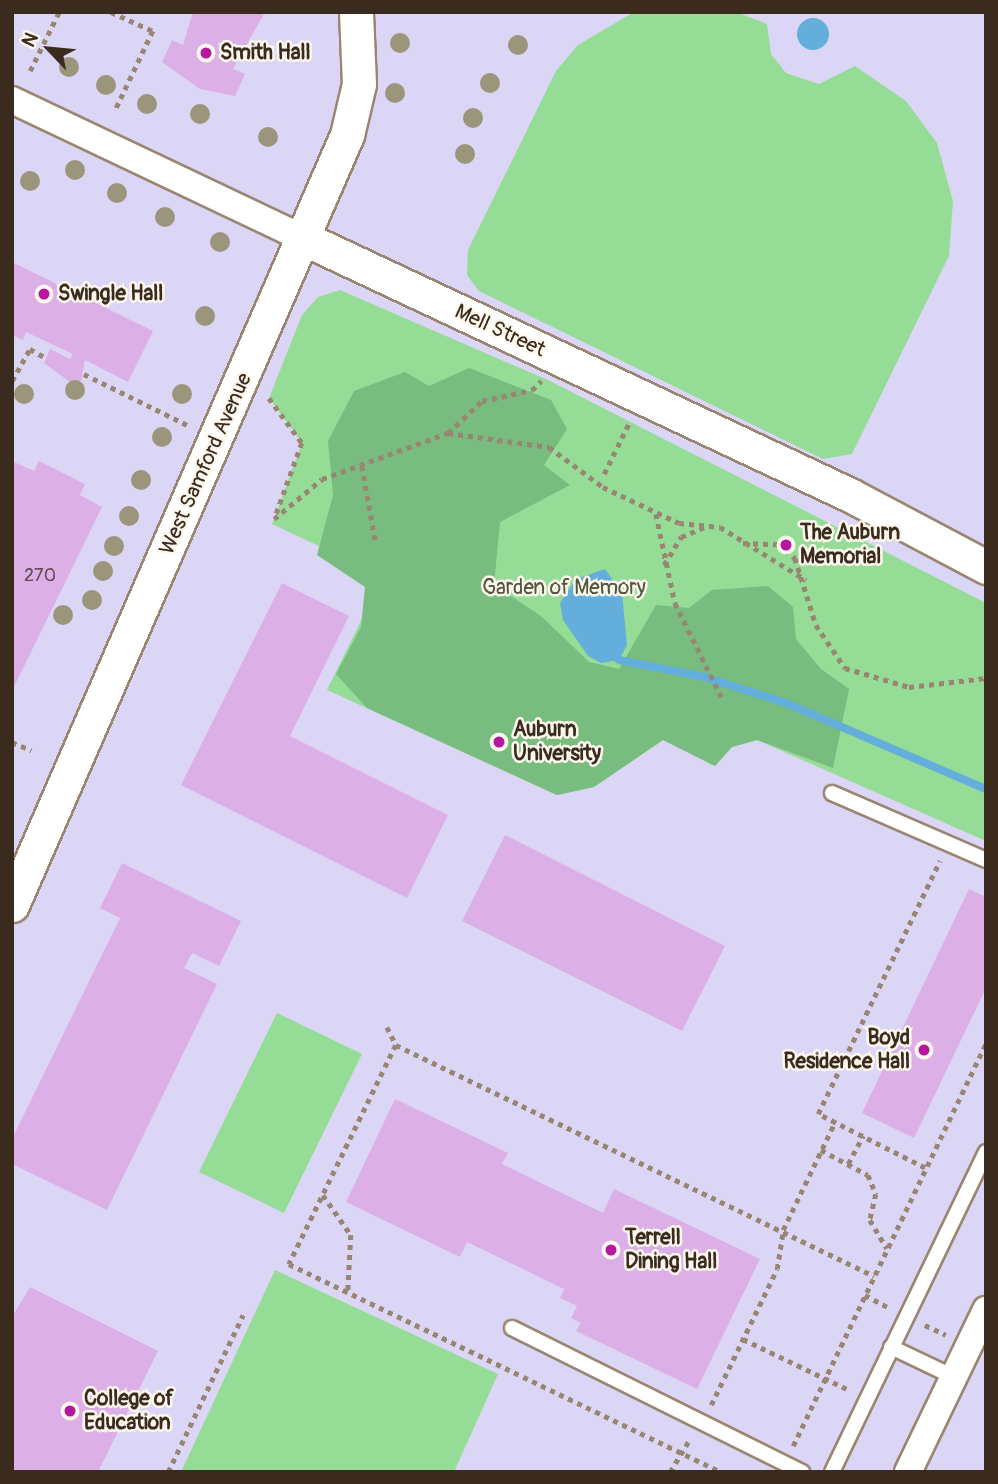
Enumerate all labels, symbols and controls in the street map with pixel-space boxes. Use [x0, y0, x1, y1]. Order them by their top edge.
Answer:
north arrow [14, 14, 84, 84]
text: N [17, 29, 44, 51]
place label: Smith Hall [220, 40, 311, 66]
marker: Smith Hall [198, 45, 214, 61]
place label: Swingle Hall [58, 281, 163, 307]
marker: Swingle Hall [36, 286, 52, 302]
street label: Mell Street [451, 299, 549, 363]
street label: West Samford Avenue [155, 369, 257, 559]
place label: The Auburn Memorial [800, 520, 900, 570]
marker: The Auburn Memorial [778, 537, 794, 553]
house number: 270 [24, 565, 56, 587]
park label: Garden of Memory [482, 575, 646, 601]
place label: Auburn University [513, 717, 601, 767]
marker: Auburn University [491, 734, 507, 750]
place label: Boyd Residence Hall [783, 1025, 910, 1075]
marker: Boyd Residence Hall [916, 1042, 932, 1058]
place label: Terrell Dining Hall [625, 1225, 717, 1275]
marker: Terrell Dining Hall [603, 1242, 619, 1258]
place label: College of Education [84, 1386, 174, 1436]
marker: College of Education [62, 1403, 78, 1419]

